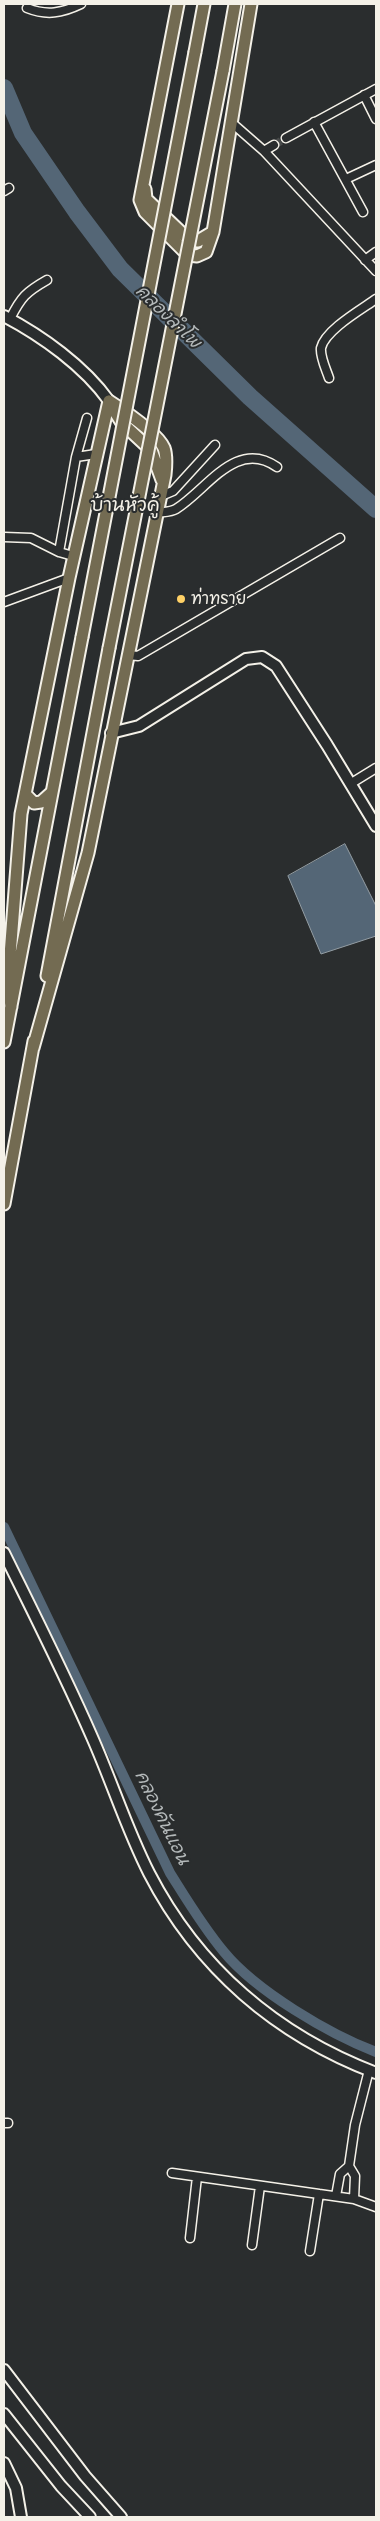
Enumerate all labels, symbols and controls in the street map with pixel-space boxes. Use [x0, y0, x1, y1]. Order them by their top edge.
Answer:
water label: คลองลำโพ [131, 281, 205, 353]
district label: บ้านหัวคู้ [90, 495, 160, 517]
place label: ท่าทราย [191, 589, 246, 609]
marker: ท่าทราย [175, 593, 187, 605]
water label: คลองคันแอน [130, 1767, 194, 1869]

